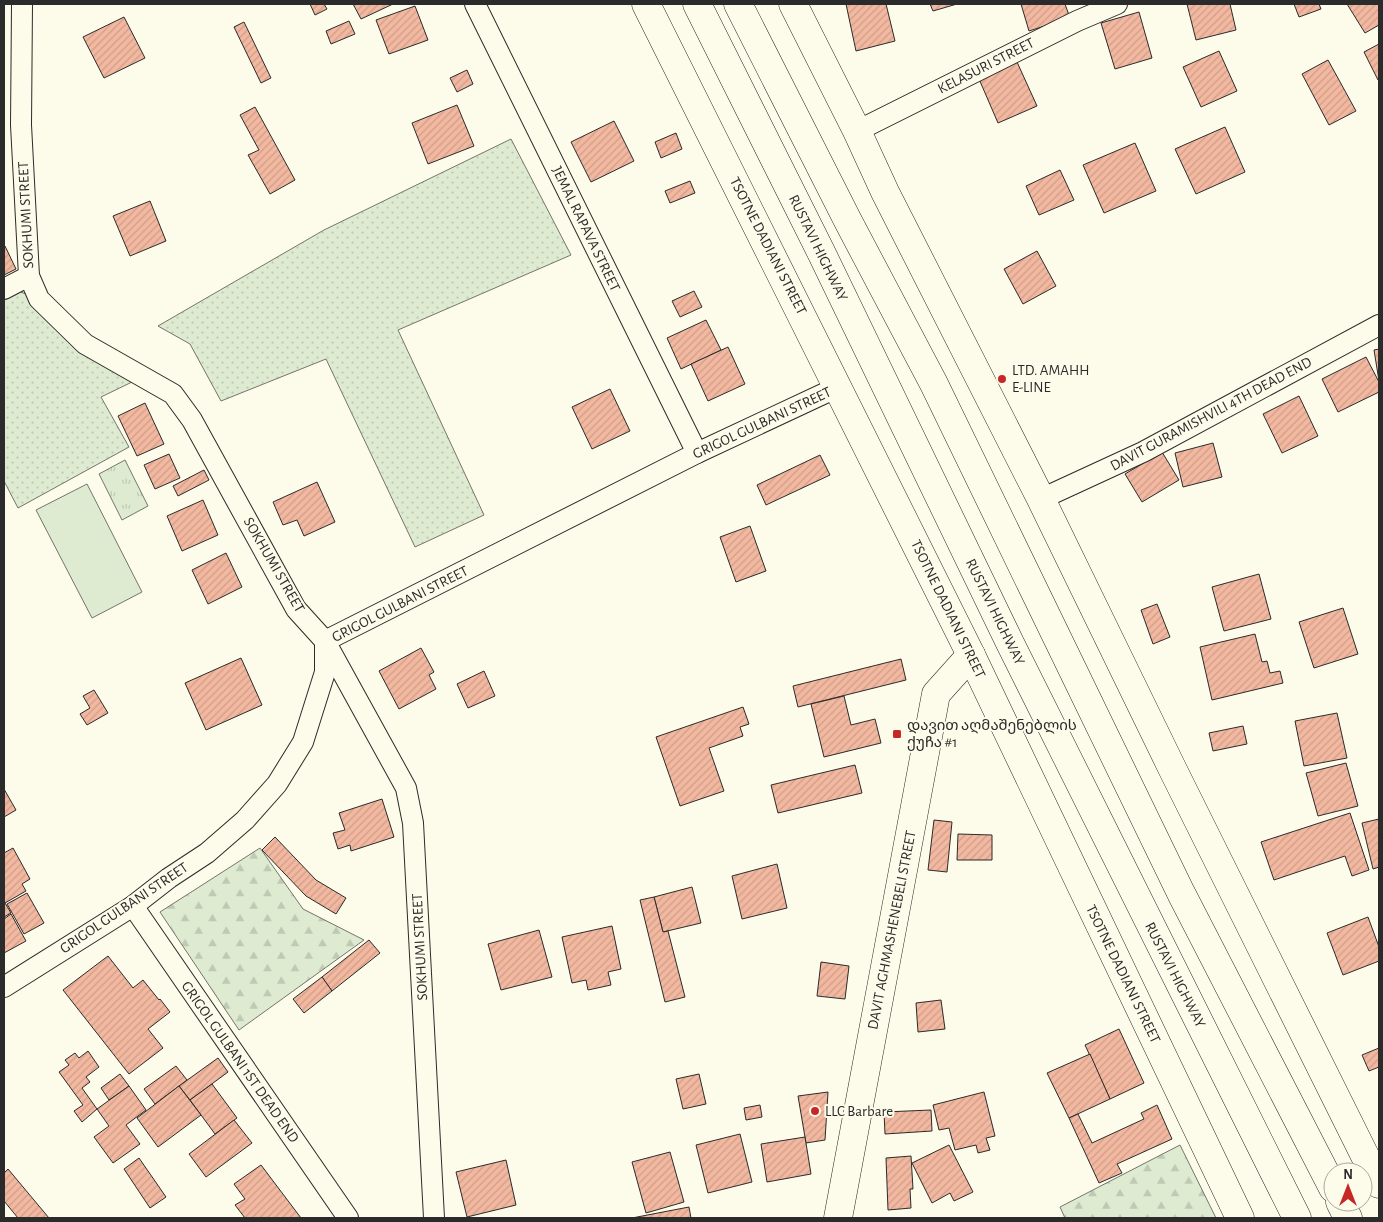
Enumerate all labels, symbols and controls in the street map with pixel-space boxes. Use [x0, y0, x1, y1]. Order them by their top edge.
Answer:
street label: KELASURI STREET [935, 35, 1037, 97]
street label: SOKHUMI STREET [16, 160, 36, 269]
street label: JEMAL RAPAVA STREET [549, 164, 623, 294]
street label: TSOTNE DADIANI STREET [727, 175, 809, 318]
street label: RUSTAVI HIGHWAY [786, 193, 850, 304]
street label: DAVIT GURAMISHVILI 4TH DEAD END [1108, 354, 1314, 474]
place label: LTD. AMAHH E-LINE [1012, 363, 1090, 395]
marker: LTD. AMAHH E-LINE [996, 373, 1008, 385]
street label: GRIGOL GULBANI STREET [691, 384, 834, 462]
street label: SOKHUMI STREET [241, 515, 308, 616]
street label: TSOTNE DADIANI STREET [908, 537, 988, 681]
street label: RUSTAVI HIGHWAY [963, 557, 1027, 668]
street label: GRIGOL GULBANI STREET [329, 563, 471, 645]
place label: დავით აღმაშენებლის ქუჩა #1 [907, 718, 1077, 751]
marker: დავით აღმაშენებლის ქუჩა #1 [891, 728, 903, 740]
street label: DAVIT AGHMASHENEBELI STREET [865, 829, 919, 1031]
street label: GRIGOL GULBANI STREET [57, 859, 191, 956]
street label: SOKHUMI STREET [410, 892, 430, 1001]
street label: TSOTNE DADIANI STREET [1083, 902, 1163, 1046]
street label: RUSTAVI HIGHWAY [1142, 920, 1208, 1030]
street label: GRIGOL GULBANI 1ST DEAD END [178, 979, 302, 1146]
place label: LLC Barbare [825, 1104, 893, 1119]
marker: LLC Barbare [809, 1105, 821, 1117]
north arrow [1323, 1162, 1373, 1212]
text: N [1343, 1168, 1353, 1182]

